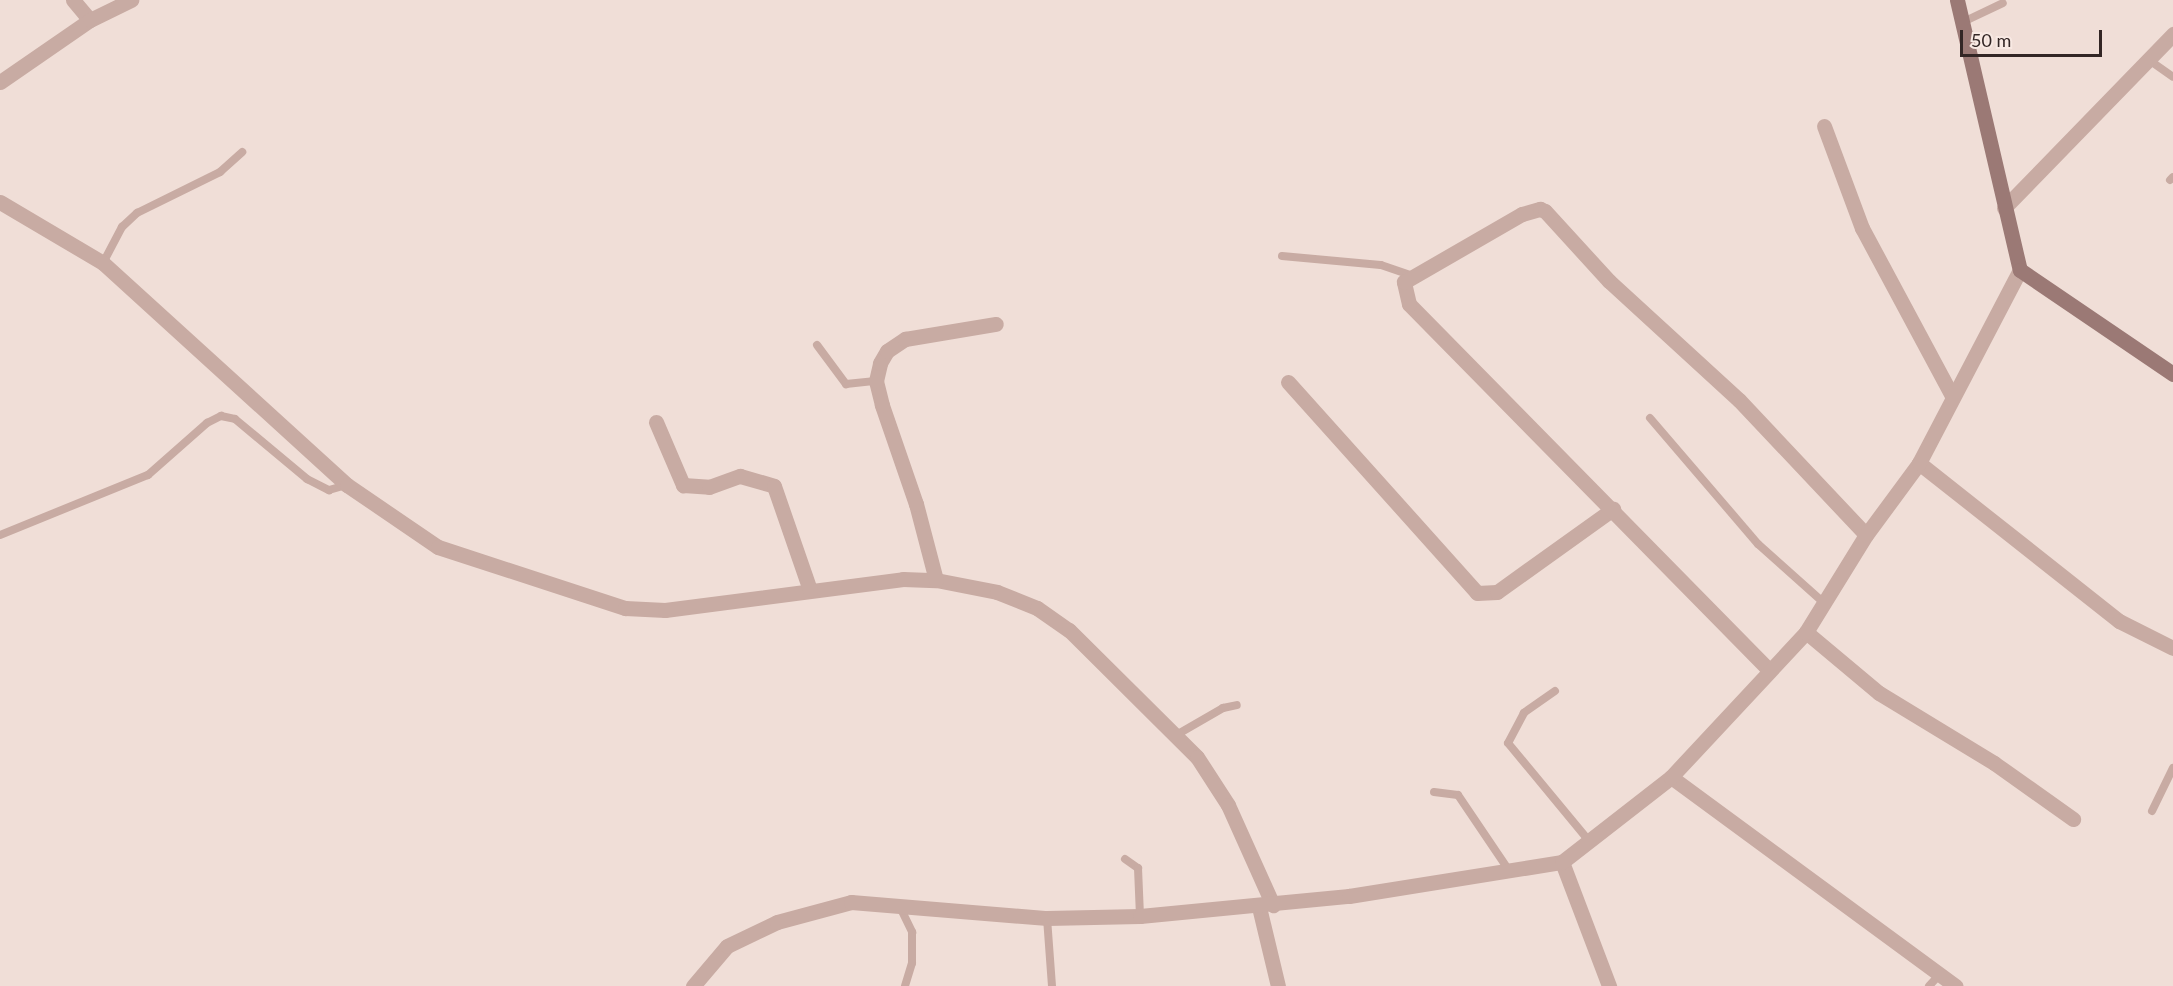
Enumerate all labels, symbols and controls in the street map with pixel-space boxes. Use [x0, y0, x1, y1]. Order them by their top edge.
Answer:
scale bar [1963, 18, 2106, 56]
text: 50 m [1971, 29, 2011, 51]

